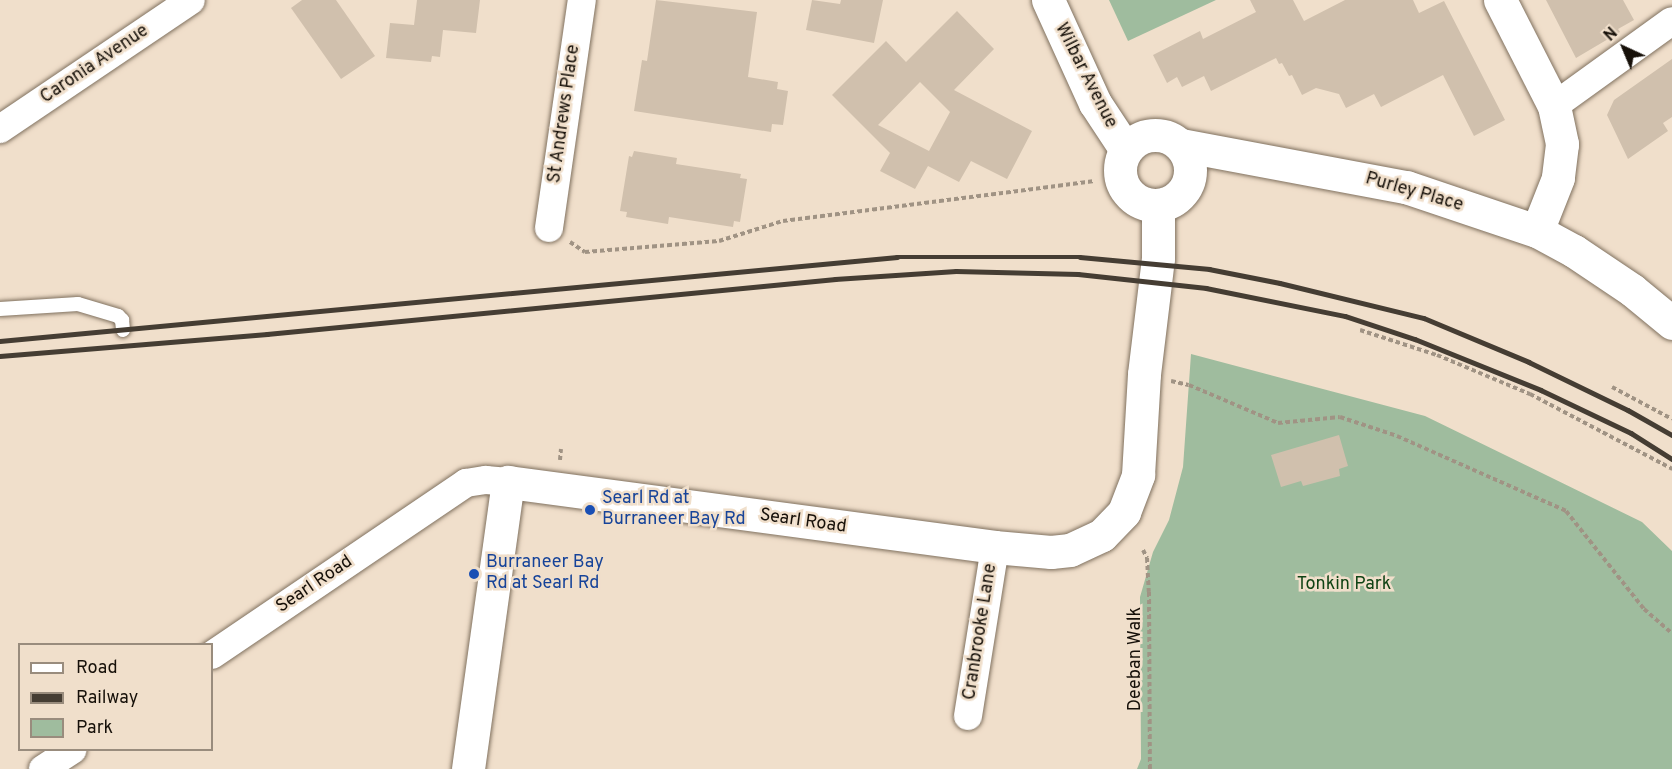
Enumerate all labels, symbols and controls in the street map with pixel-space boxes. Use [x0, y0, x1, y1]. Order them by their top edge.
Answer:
north arrow [1594, 18, 1654, 78]
street label: Wilbar Avenue [1049, 19, 1121, 133]
street label: Caronia Avenue [37, 21, 153, 109]
text: N [1600, 24, 1623, 46]
street label: St Andrews Place [545, 43, 585, 185]
street label: Purley Place [1363, 169, 1465, 217]
place label: Searl Rd at Burraneer Bay Rd [602, 489, 746, 532]
marker: Searl Rd at Burraneer Bay Rd [583, 503, 597, 517]
street label: Searl Road [758, 505, 848, 539]
street label: Searl Road [273, 552, 357, 618]
place label: Burraneer Bay Rd at Searl Rd [486, 553, 604, 596]
street label: Cranbrooke Lane [960, 562, 1002, 702]
marker: Burraneer Bay Rd at Searl Rd [467, 567, 481, 581]
park label: Tonkin Park [1297, 574, 1391, 596]
street label: Deeban Walk [1125, 607, 1147, 711]
legend [18, 643, 213, 751]
text: Road [76, 657, 118, 680]
text: Railway [76, 687, 138, 710]
text: Park [76, 717, 113, 740]

